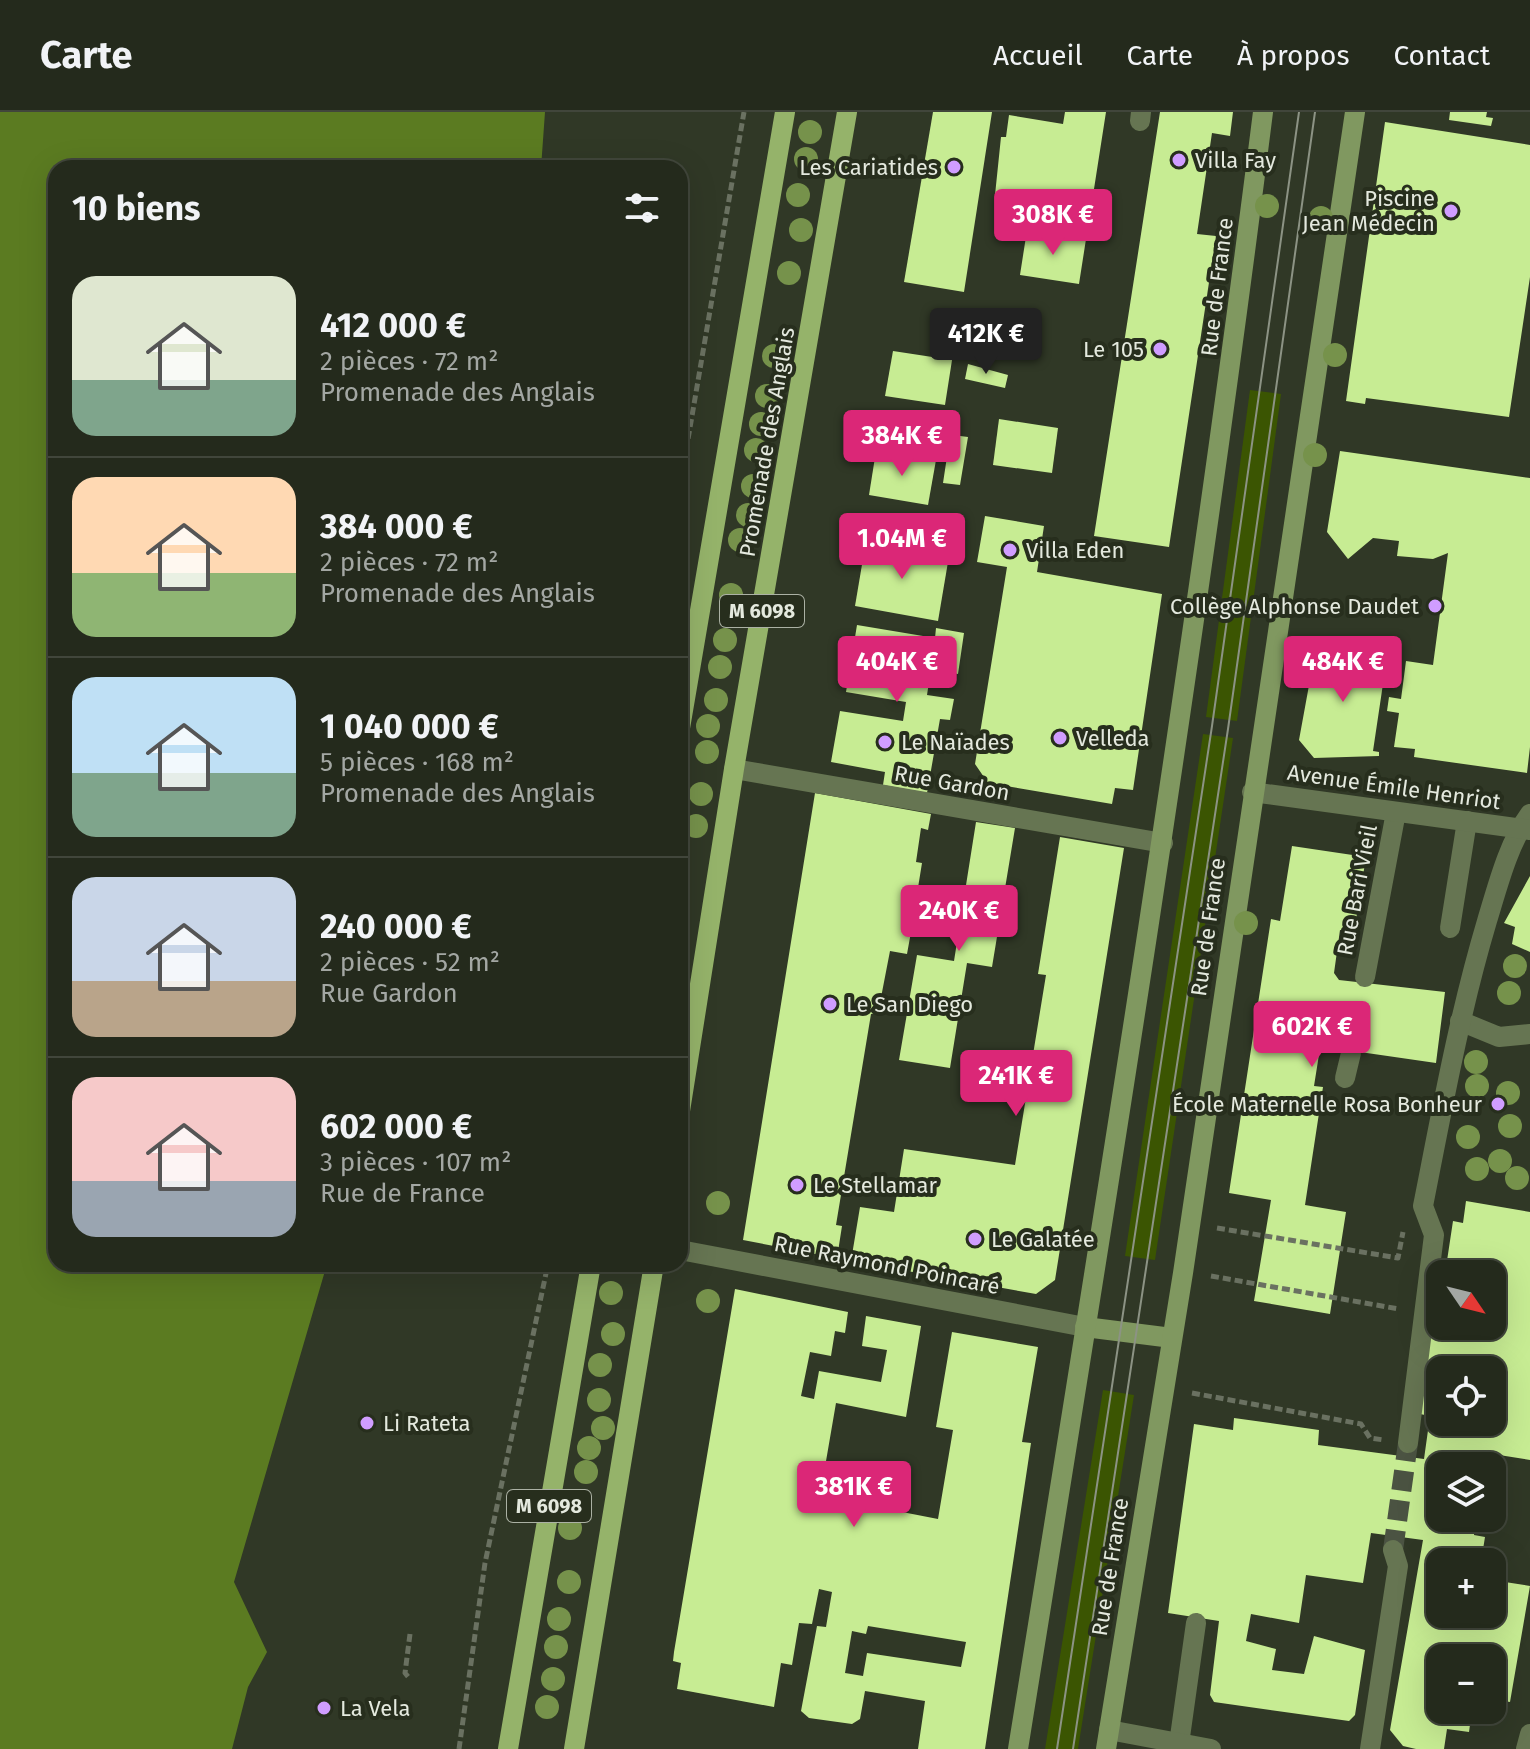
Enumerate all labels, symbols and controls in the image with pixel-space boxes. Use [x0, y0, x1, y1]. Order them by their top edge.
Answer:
text: Carte [40, 32, 133, 78]
text: Accueil [993, 39, 1083, 72]
text: Carte [1127, 39, 1193, 72]
text: À propos [1237, 39, 1349, 72]
text: Contact [1393, 39, 1490, 72]
place label: Villa Fay [1195, 147, 1276, 174]
marker: Villa Fay [1170, 151, 1188, 169]
place label: Les Cariatides [799, 154, 938, 181]
marker: Les Cariatides [945, 158, 963, 176]
place label: Piscine Jean Médecin [1302, 185, 1435, 237]
icon: filters [620, 186, 664, 230]
text: 10 biens [72, 188, 200, 229]
pin: 308K € [988, 189, 1118, 257]
text: 308K € [1012, 199, 1094, 230]
marker: Piscine Jean Médecin [1442, 202, 1460, 220]
street label: Rue de France [1195, 216, 1239, 358]
text: 412 000 € [320, 305, 466, 346]
icon: home [136, 308, 232, 404]
pin: 412K € [921, 308, 1051, 376]
text: 412K € [948, 318, 1024, 349]
street label: Promenade des Anglais [734, 325, 800, 559]
place label: Le 105 [1083, 336, 1144, 363]
marker: Le 105 [1151, 340, 1169, 358]
text: 2 pièces · 72 m² [320, 346, 498, 377]
text: Promenade des Anglais [320, 377, 595, 408]
pin: 384K € [837, 410, 967, 478]
text: 384K € [861, 420, 943, 451]
text: 384 000 € [320, 506, 473, 547]
icon: home [136, 509, 232, 605]
pin: 1.04M € [828, 513, 976, 581]
text: 1.04M € [857, 523, 947, 554]
place label: Villa Eden [1026, 537, 1124, 564]
marker: Villa Eden [1001, 541, 1019, 559]
text: 2 pièces · 72 m² [320, 547, 498, 578]
text: Promenade des Anglais [320, 578, 595, 609]
place label: Collège Alphonse Daudet [1170, 593, 1419, 620]
road number: M 6098 [720, 595, 804, 627]
marker: Collège Alphonse Daudet [1426, 597, 1444, 615]
pin: 404K € [832, 636, 962, 704]
pin: 484K € [1278, 636, 1408, 704]
text: 404K € [856, 646, 938, 677]
text: 484K € [1302, 646, 1384, 677]
text: 1 040 000 € [320, 706, 499, 747]
icon: home [136, 709, 232, 805]
place label: Velleda [1076, 725, 1150, 752]
place label: Le Naïades [901, 729, 1010, 756]
marker: Velleda [1051, 729, 1069, 747]
marker: Le Naïades [876, 733, 894, 751]
text: 5 pièces · 168 m² [320, 747, 514, 778]
street label: Avenue Émile Henriot [1286, 759, 1502, 815]
street label: Rue Gardon [892, 760, 1012, 806]
text: Promenade des Anglais [320, 778, 595, 809]
street label: Rue Bari Vieil [1331, 822, 1383, 958]
street label: Rue de France [1185, 856, 1231, 998]
pin: 240K € [894, 885, 1024, 953]
text: 240K € [919, 895, 999, 926]
text: 240 000 € [320, 906, 472, 947]
icon: home [136, 909, 232, 1005]
text: 2 pièces · 52 m² [320, 947, 500, 978]
text: Rue Gardon [320, 978, 458, 1009]
place label: Le San Diego [846, 991, 973, 1018]
marker: Le San Diego [821, 995, 839, 1013]
pin: 602K € [1247, 1001, 1377, 1069]
text: 602K € [1271, 1011, 1353, 1042]
pin: 241K € [951, 1050, 1081, 1118]
text: 241K € [978, 1060, 1054, 1091]
place label: École Maternelle Rosa Bonheur [1172, 1091, 1482, 1118]
marker: École Maternelle Rosa Bonheur [1489, 1095, 1507, 1113]
text: 602 000 € [320, 1106, 472, 1147]
icon: home [136, 1109, 232, 1205]
text: 3 pièces · 107 m² [320, 1147, 511, 1178]
place label: Le Stellamar [813, 1172, 937, 1199]
marker: Le Stellamar [788, 1176, 806, 1194]
text: Rue de France [320, 1178, 485, 1209]
place label: Le Galatée [991, 1226, 1095, 1253]
street label: Rue Raymond Poincaré [772, 1230, 1002, 1300]
marker: Le Galatée [966, 1230, 984, 1248]
north arrow [1426, 1260, 1506, 1340]
map controls [1426, 1260, 1506, 1724]
button: locate [1426, 1356, 1506, 1436]
place label: Li Rateta [383, 1410, 470, 1437]
marker: Li Rateta [358, 1414, 376, 1432]
button: layers [1426, 1452, 1506, 1532]
pin: 381K € [789, 1461, 919, 1529]
text: 381K € [815, 1471, 893, 1502]
road number: M 6098 [507, 1490, 591, 1522]
street label: Rue de France [1086, 1496, 1134, 1638]
button: + [1426, 1548, 1506, 1628]
button: − [1426, 1644, 1506, 1724]
place label: La Vela [340, 1695, 411, 1722]
marker: La Vela [315, 1699, 333, 1717]

